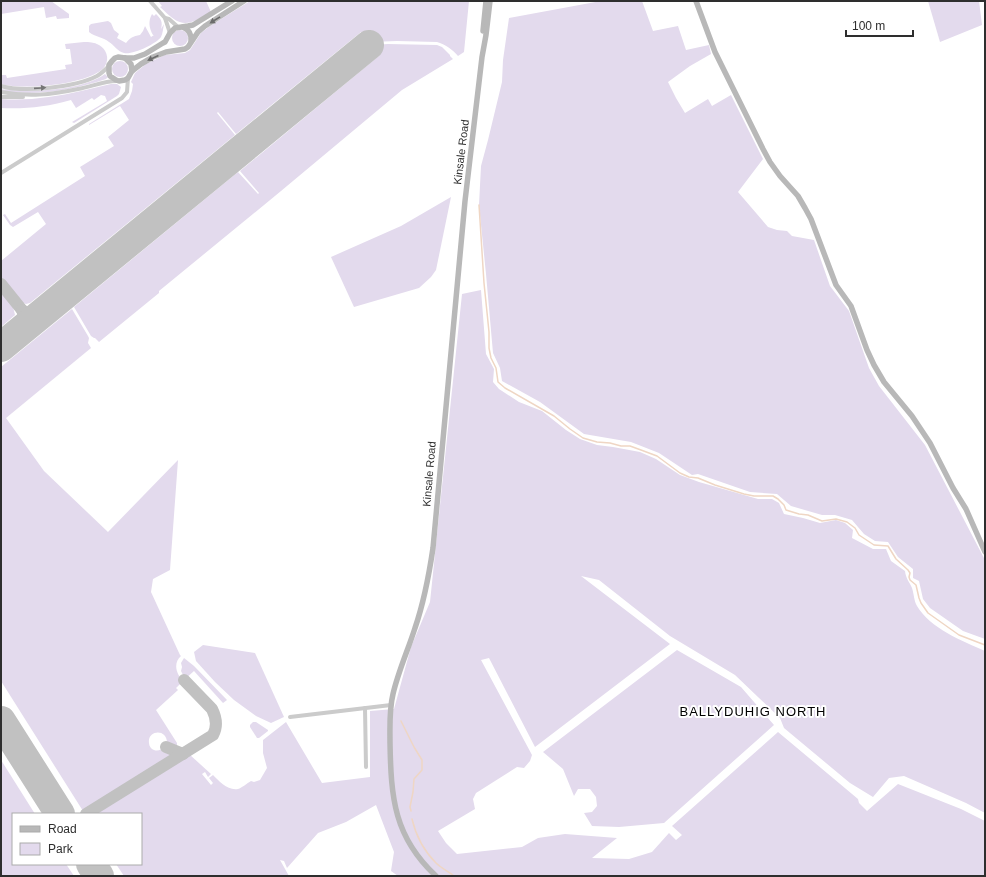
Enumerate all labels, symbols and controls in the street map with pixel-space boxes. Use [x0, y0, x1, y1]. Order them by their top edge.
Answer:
scale bar [846, 12, 913, 38]
one-way arrow [209, 16, 221, 23]
text: 100 m [852, 19, 885, 33]
one-way arrow [148, 55, 159, 61]
one-way arrow [34, 84, 46, 91]
street label: Kinsale Road [451, 119, 471, 185]
street label: Kinsale Road [420, 441, 438, 507]
district label: BALLYDUHIG NORTH [680, 704, 827, 719]
legend [12, 813, 142, 865]
text: Road [48, 822, 77, 836]
text: Park [48, 842, 74, 856]

